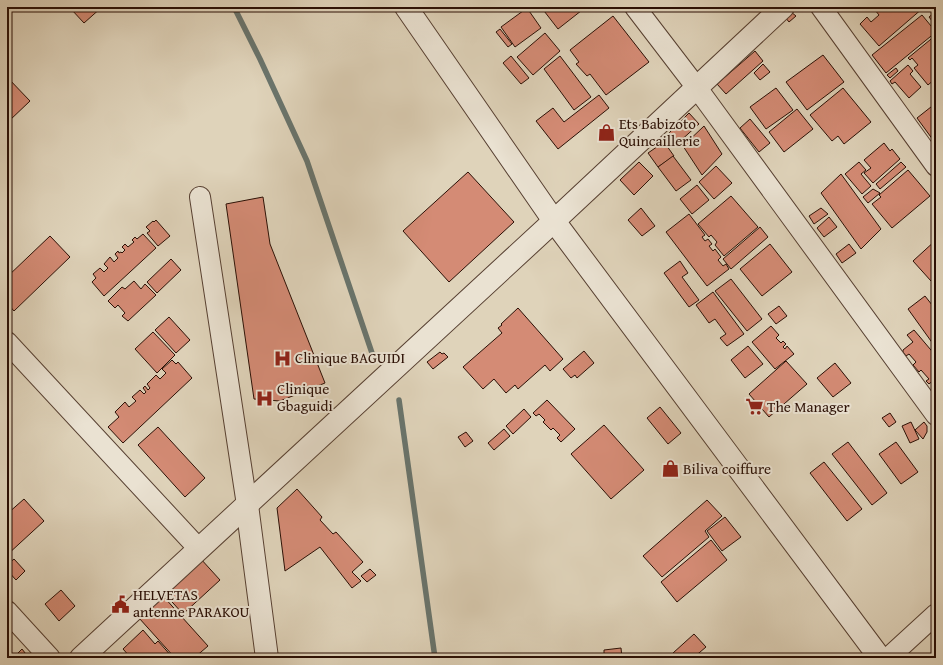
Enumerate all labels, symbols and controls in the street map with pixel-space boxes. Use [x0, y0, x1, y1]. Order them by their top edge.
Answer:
place label: Ets Babizoto Quincaillerie [619, 113, 700, 151]
shop icon: Ets Babizoto Quincaillerie [596, 123, 616, 143]
place label: Clinique BAGUIDI [295, 347, 405, 368]
hospital icon: Clinique BAGUIDI [272, 348, 292, 368]
place label: Clinique Gbaguidi [277, 378, 333, 416]
hospital icon: Clinique Gbaguidi [254, 388, 274, 408]
place label: The Manager [767, 396, 850, 417]
supermarket icon: The Manager [744, 397, 764, 417]
place label: Biliva coiffure [683, 458, 771, 479]
shop icon: Biliva coiffure [660, 459, 680, 479]
place label: HELVETAS antenne PARAKOU [133, 584, 250, 622]
public building icon: HELVETAS antenne PARAKOU [110, 594, 130, 614]

